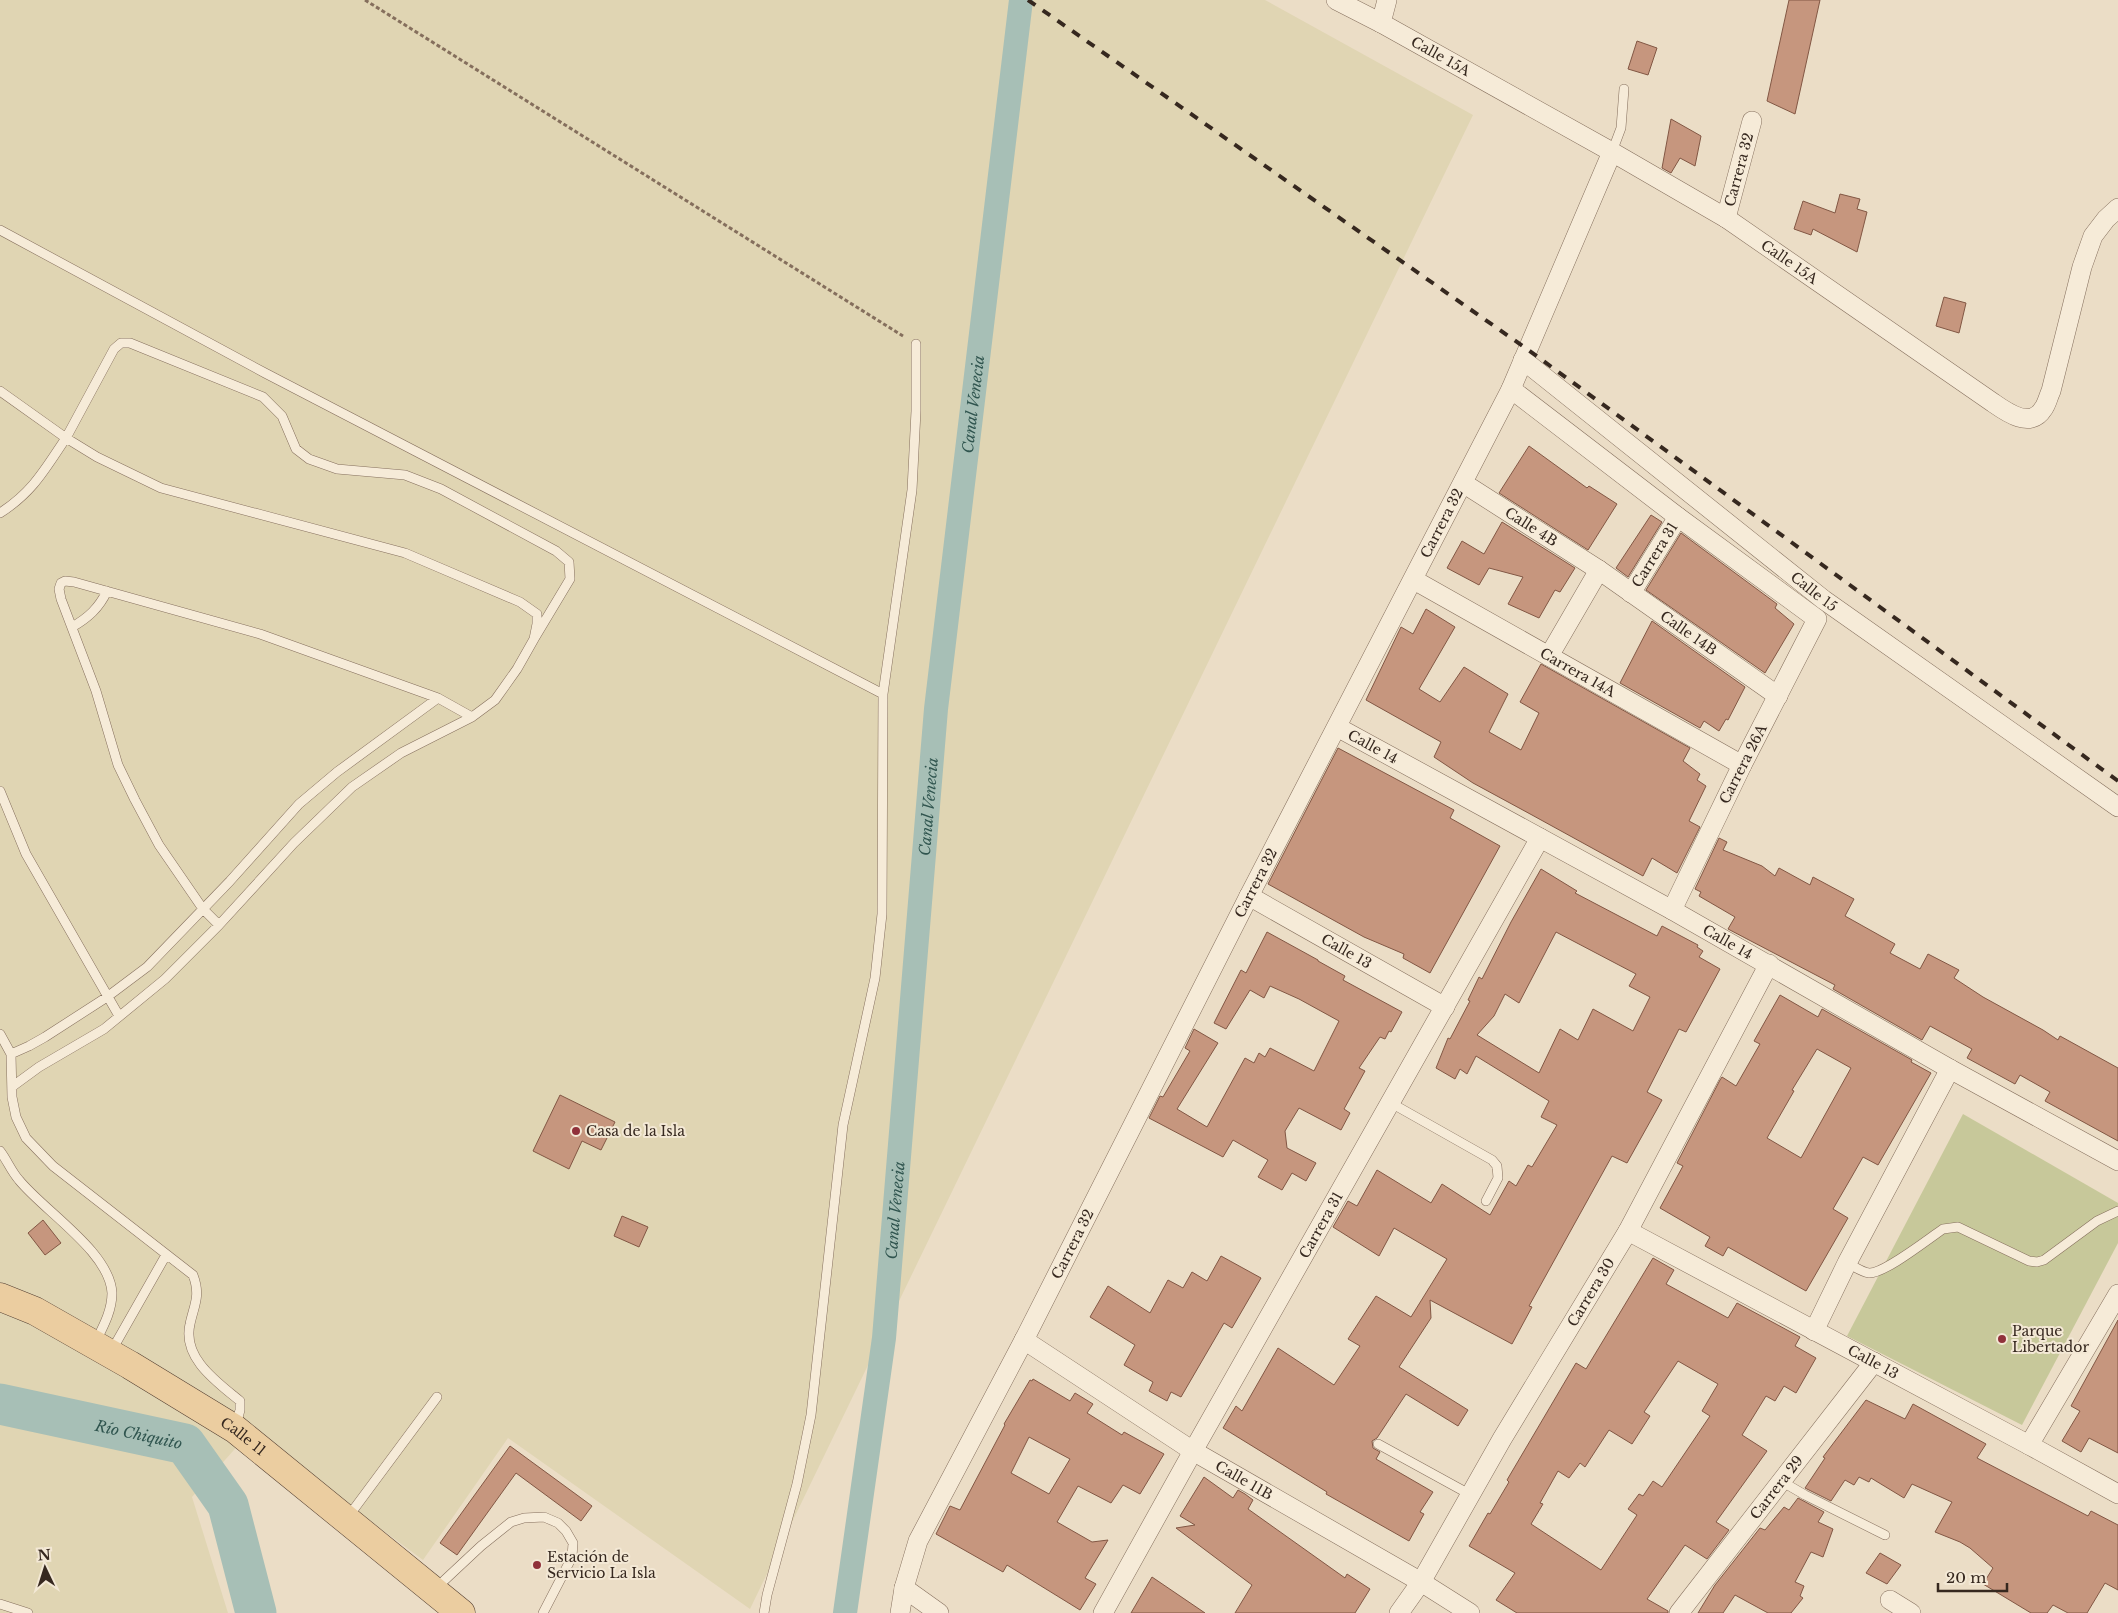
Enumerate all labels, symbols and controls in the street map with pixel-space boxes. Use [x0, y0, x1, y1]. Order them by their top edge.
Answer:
street label: Calle 15A [1408, 33, 1474, 80]
street label: Carrera 32 [1720, 131, 1757, 209]
street label: Calle 15A [1758, 236, 1822, 288]
water label: Canal Venecia [957, 354, 988, 454]
street label: Carrera 32 [1416, 485, 1467, 561]
street label: Calle 4B [1501, 503, 1561, 550]
street label: Carrera 31 [1628, 519, 1682, 591]
street label: Calle 15 [1787, 568, 1841, 616]
street label: Calle 14B [1657, 607, 1721, 659]
street label: Carrera 14A [1537, 644, 1619, 701]
street label: Carrera 26A [1715, 721, 1771, 807]
street label: Calle 14 [1345, 726, 1401, 768]
water label: Canal Venecia [914, 757, 941, 856]
street label: Carrera 32 [1230, 845, 1281, 921]
street label: Calle 14 [1700, 921, 1756, 963]
street label: Calle 13 [1318, 930, 1375, 973]
place label: Casa de la Isla [586, 1122, 685, 1140]
marker: Casa de la Isla [570, 1125, 582, 1137]
water label: Canal Venecia [881, 1160, 908, 1260]
street label: Carrera 31 [1295, 1189, 1347, 1261]
street label: Carrera 32 [1047, 1206, 1098, 1282]
street label: Carrera 30 [1563, 1255, 1619, 1330]
place label: Parque Libertador [2012, 1322, 2089, 1356]
marker: Parque Libertador [1996, 1333, 2008, 1345]
street label: Calle 13 [1845, 1341, 1902, 1383]
street label: Calle 11 [217, 1413, 270, 1460]
water label: Río Chiquito [93, 1415, 184, 1453]
street label: Carrera 29 [1746, 1452, 1807, 1523]
street label: Calle 11B [1212, 1457, 1276, 1504]
north arrow [20, 1543, 70, 1593]
text: N [37, 1546, 51, 1564]
place label: Estación de Servicio La Isla [547, 1548, 656, 1582]
marker: Estación de Servicio La Isla [531, 1559, 543, 1571]
scale bar [1938, 1560, 2007, 1592]
text: 20 m [1946, 1568, 1986, 1587]

